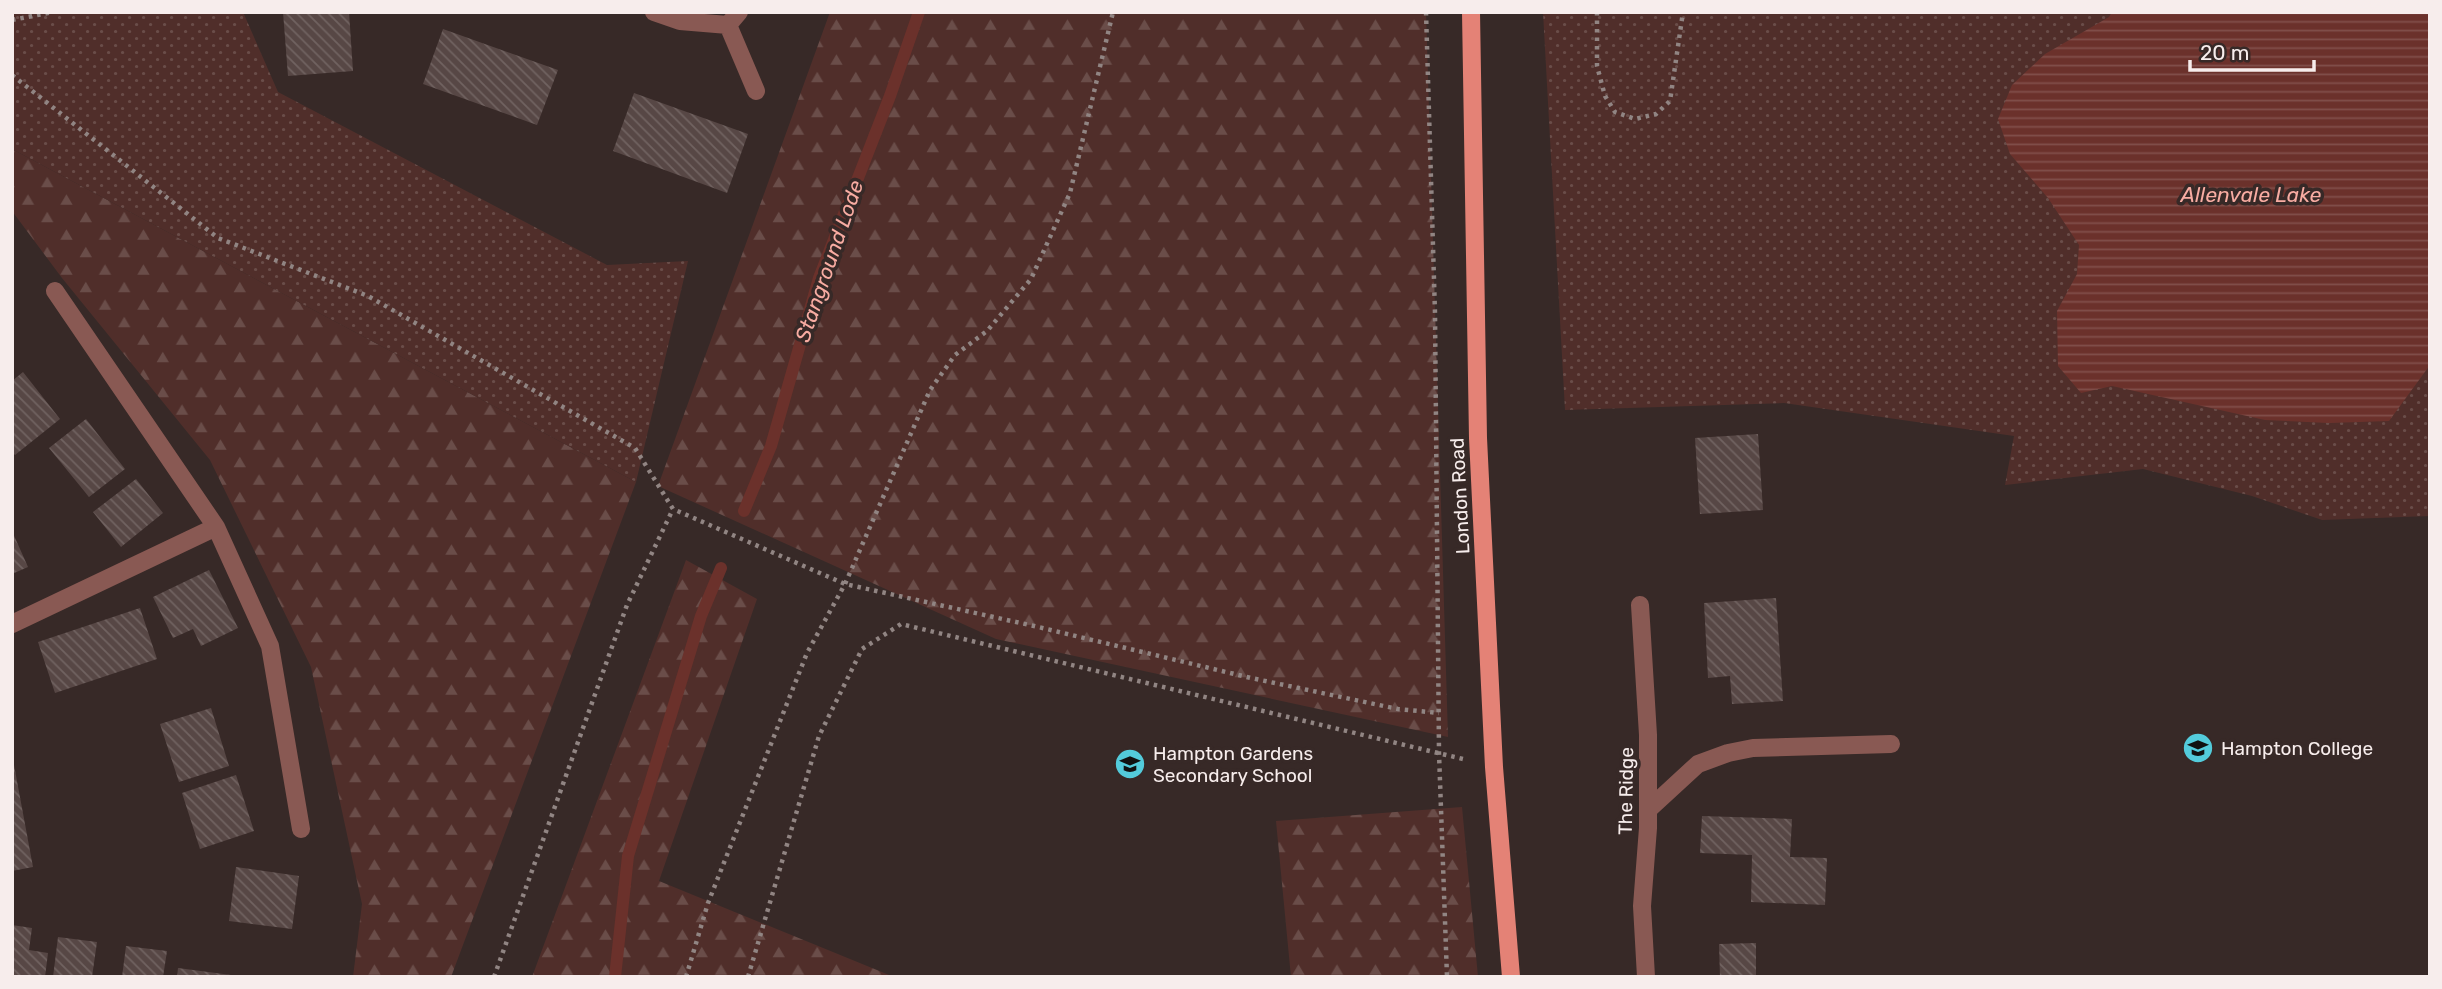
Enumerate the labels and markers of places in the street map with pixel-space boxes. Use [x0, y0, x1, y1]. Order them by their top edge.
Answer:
school or university icon: Hampton College [2181, 731, 2215, 765]
place label: Hampton College [2221, 737, 2373, 760]
place label: Hampton Gardens Secondary School [1153, 742, 1313, 787]
school or university icon: Hampton Gardens Secondary School [1113, 747, 1147, 781]

